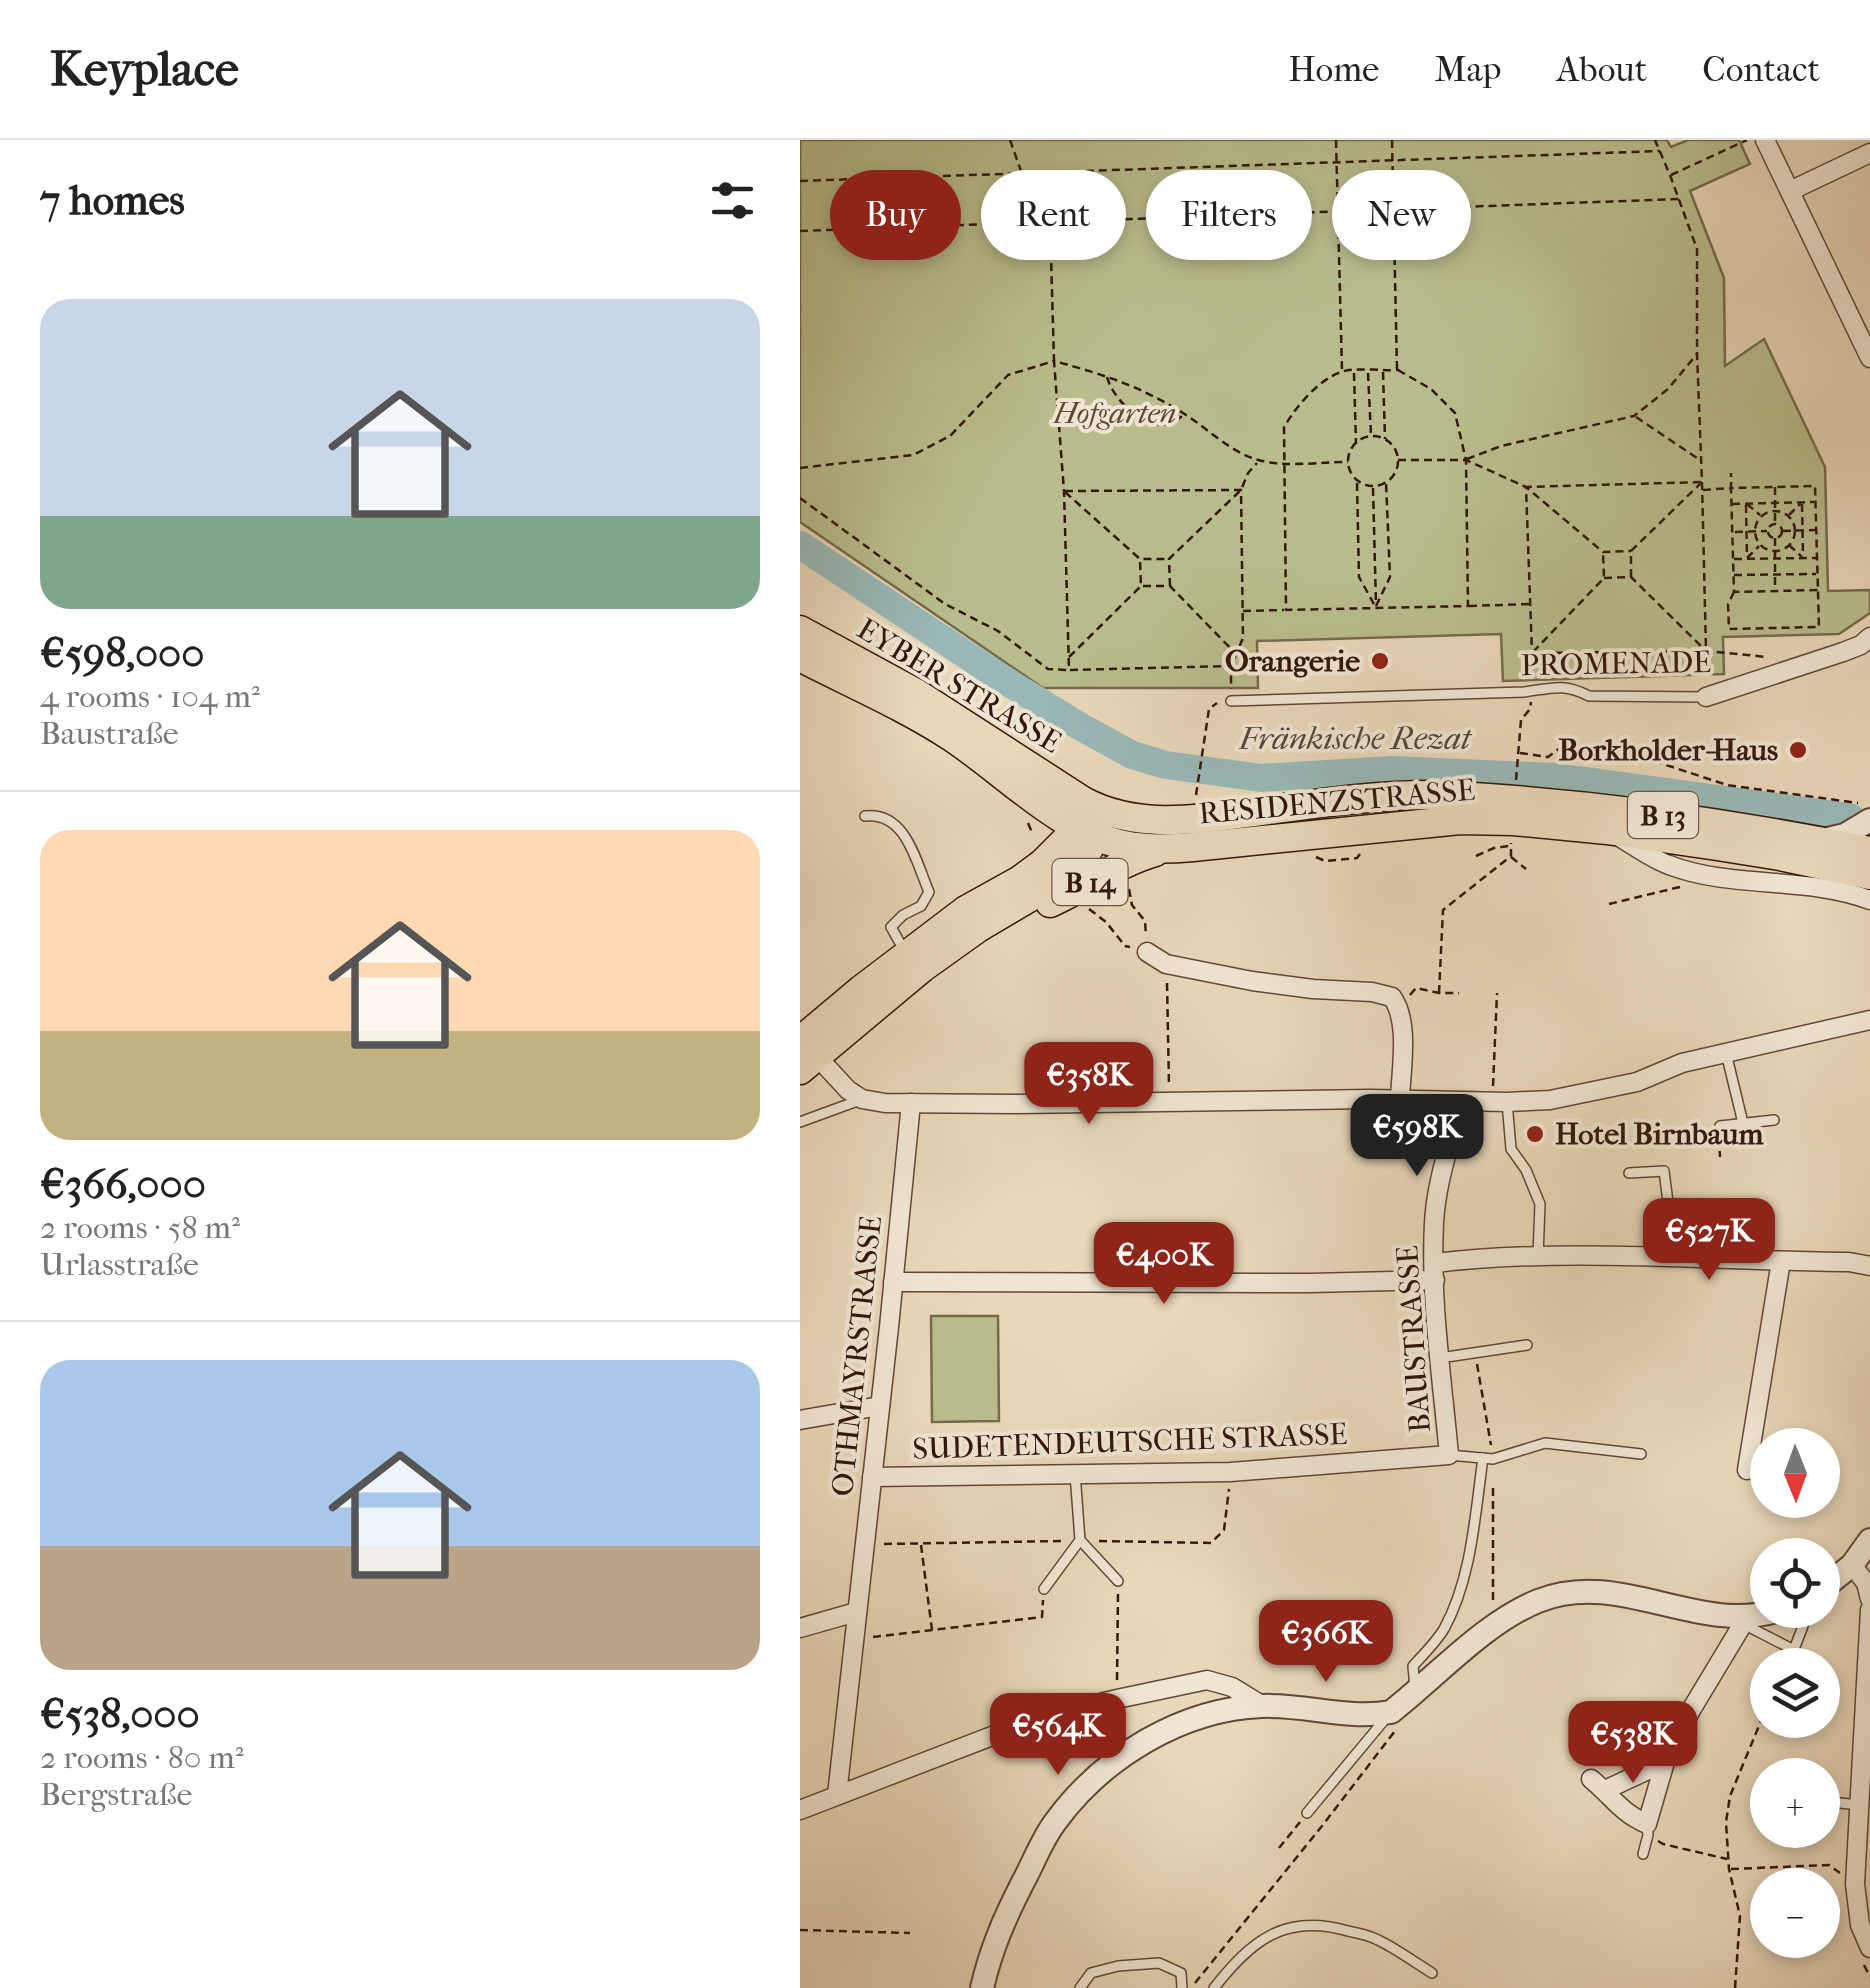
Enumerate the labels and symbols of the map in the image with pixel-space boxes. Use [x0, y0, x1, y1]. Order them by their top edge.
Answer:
park label: Hofgarten [1053, 396, 1176, 431]
street label: EYBER STRASSE [851, 611, 1067, 761]
place label: Orangerie [1225, 644, 1360, 679]
street label: PROMENADE [1520, 645, 1712, 683]
marker: Orangerie [1369, 650, 1391, 672]
water label: Fränkische Rezat [1238, 720, 1473, 757]
place label: Borkholder-Haus [1559, 733, 1778, 768]
marker: Borkholder-Haus [1787, 739, 1809, 761]
street label: RESIDENZSTRASSE [1197, 772, 1477, 832]
road number: B 13 [1628, 792, 1698, 838]
road number: B 14 [1052, 859, 1128, 905]
pin: €358K [1019, 1042, 1159, 1127]
pin: €598K [1347, 1094, 1487, 1179]
place label: Hotel Birnbaum [1555, 1117, 1764, 1152]
marker: Hotel Birnbaum [1524, 1123, 1546, 1145]
pin: €527K [1639, 1198, 1779, 1283]
street label: OTHMAYRSTRASSE [825, 1214, 889, 1498]
pin: €400K [1094, 1222, 1234, 1307]
street label: BAUSTRASSE [1390, 1244, 1438, 1434]
street label: SUDETENDEUTSCHE STRASSE [912, 1417, 1348, 1467]
north arrow [1750, 1428, 1840, 1518]
pin: €366K [1256, 1600, 1396, 1685]
pin: €564K [988, 1693, 1128, 1778]
pin: €538K [1563, 1701, 1703, 1786]

